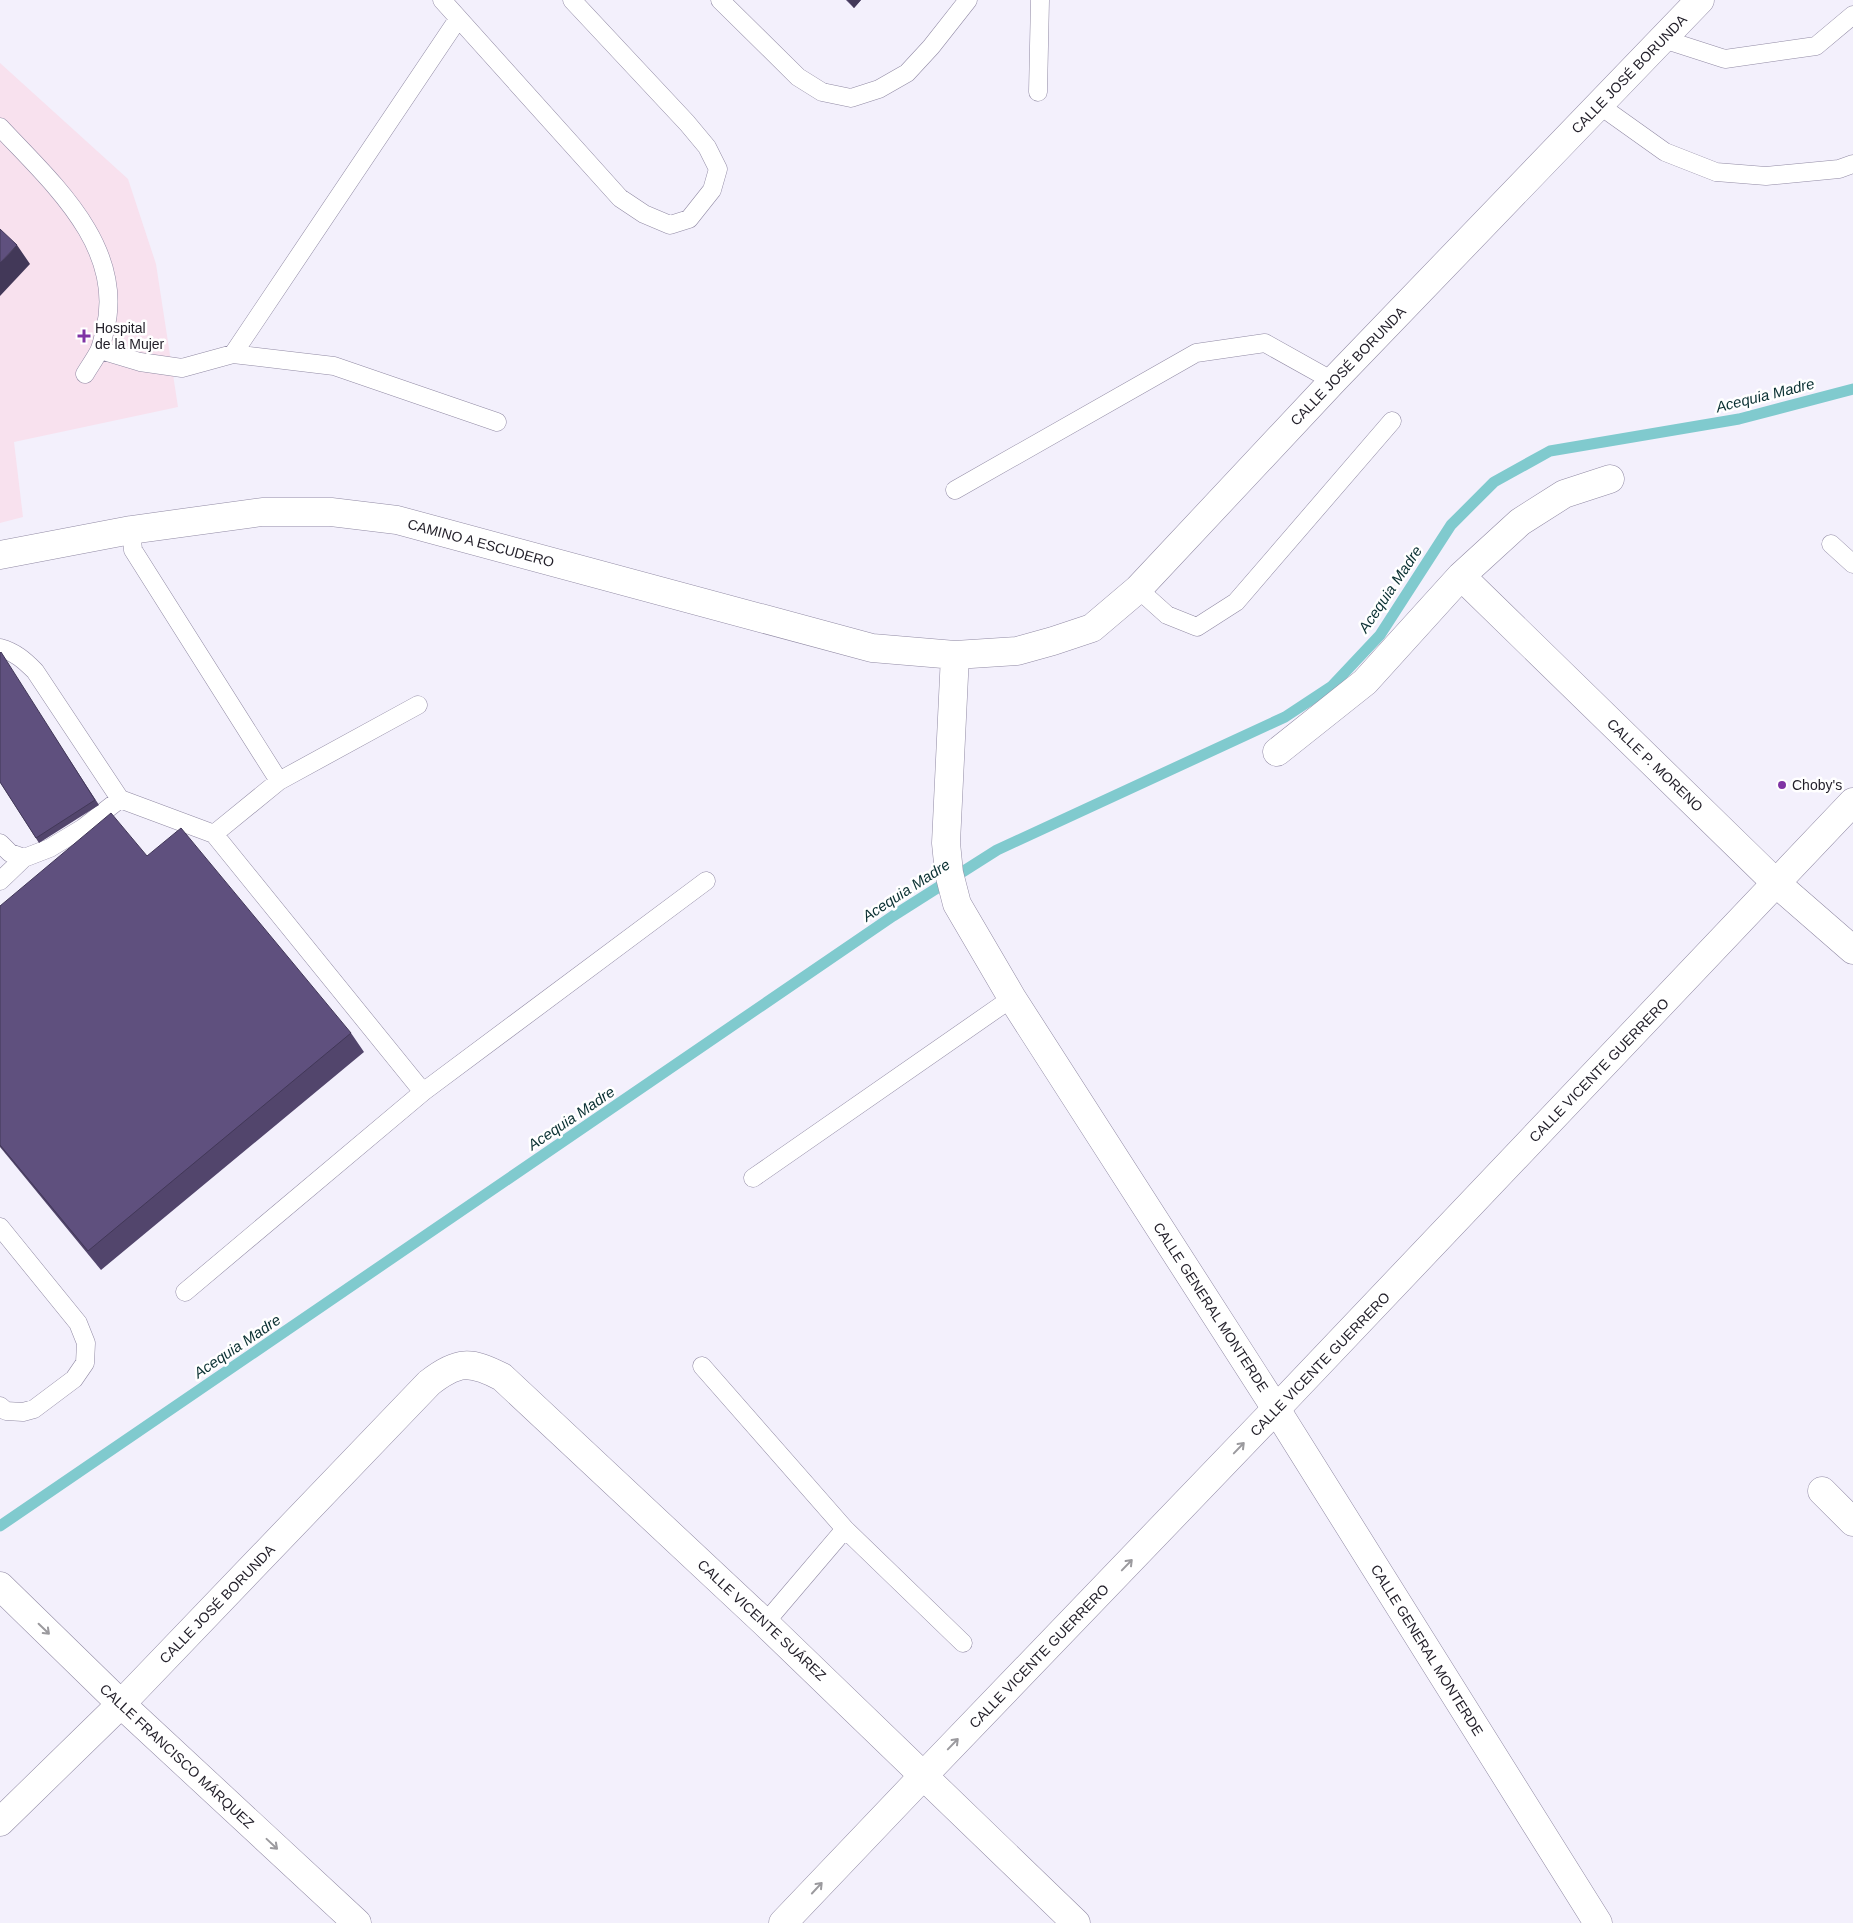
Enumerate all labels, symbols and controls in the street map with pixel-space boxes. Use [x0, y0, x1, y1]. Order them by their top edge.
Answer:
street label: CALLE JOSÉ BORUNDA [1568, 11, 1690, 137]
street label: CALLE JOSÉ BORUNDA [1287, 303, 1409, 429]
place label: Hospital de la Mujer [95, 320, 165, 352]
marker: Hospital de la Mujer [77, 329, 91, 343]
water label: Acequia Madre [1713, 375, 1816, 416]
street label: CAMINO A ESCUDERO [406, 516, 556, 570]
water label: Acequia Madre [1354, 542, 1425, 636]
street label: CALLE P. MORENO [1604, 715, 1706, 815]
place label: Choby's [1792, 777, 1842, 793]
marker: Choby's [1776, 779, 1788, 791]
water label: Acequia Madre [858, 855, 953, 925]
street label: CALLE VICENTE GUERRERO [1526, 995, 1672, 1145]
water label: Acequia Madre [524, 1083, 618, 1154]
street label: CALLE GENERAL MONTERDE [1150, 1219, 1272, 1395]
street label: CALLE VICENTE GUERRERO [1247, 1289, 1393, 1439]
water label: Acequia Madre [190, 1311, 284, 1382]
one-way arrow [1233, 1442, 1245, 1454]
street label: CALLE JOSÉ BORUNDA [156, 1541, 278, 1667]
street label: CALLE VICENTE SUÁREZ [695, 1556, 830, 1684]
one-way arrow [1120, 1559, 1132, 1571]
street label: CALLE GENERAL MONTERDE [1368, 1562, 1486, 1738]
street label: CALLE VICENTE GUERRERO [966, 1581, 1112, 1731]
one-way arrow [37, 1623, 50, 1635]
street label: CALLE FRANCISCO MÁRQUEZ [97, 1680, 258, 1832]
one-way arrow [947, 1738, 959, 1751]
one-way arrow [266, 1839, 279, 1850]
one-way arrow [811, 1881, 823, 1894]

